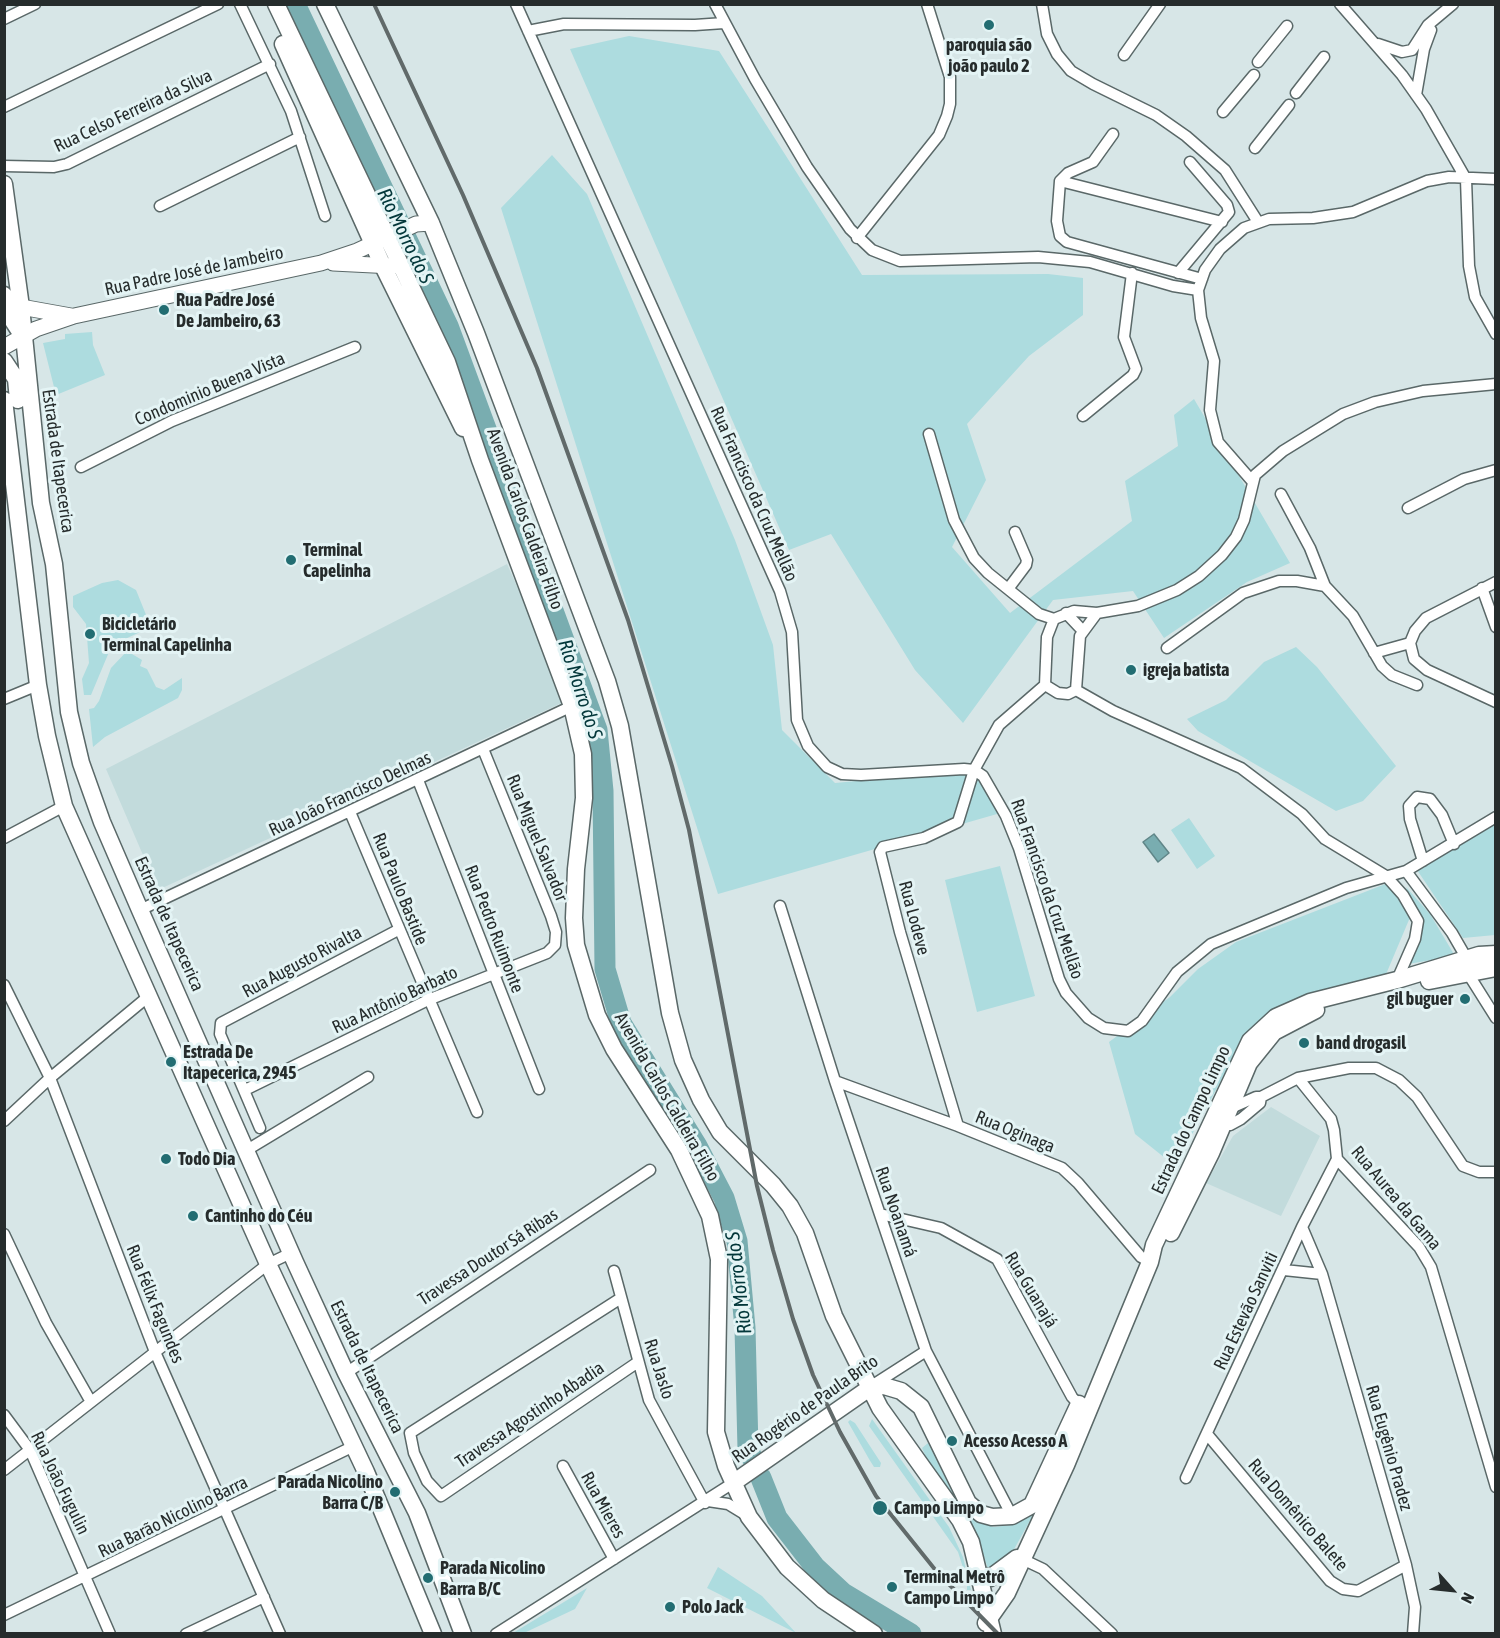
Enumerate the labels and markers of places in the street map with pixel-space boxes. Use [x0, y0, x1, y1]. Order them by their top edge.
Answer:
marker: paroquia são joão paulo 2 [982, 18, 996, 32]
place label: paroquia são joão paulo 2 [946, 34, 1032, 76]
place label: Rua Padre José De Jambeiro, 63 [176, 289, 281, 332]
marker: Rua Padre José De Jambeiro, 63 [157, 303, 171, 317]
place label: Terminal Capelinha [303, 539, 371, 582]
marker: Terminal Capelinha [284, 553, 298, 567]
place label: Bicicletário Terminal Capelinha [102, 613, 232, 656]
marker: Bicicletário Terminal Capelinha [83, 627, 97, 641]
place label: igreja batista [1143, 659, 1229, 681]
marker: igreja batista [1124, 663, 1138, 677]
place label: gil buguer [1387, 988, 1453, 1010]
marker: gil buguer [1458, 992, 1472, 1006]
place label: band drogasil [1316, 1032, 1406, 1054]
marker: band drogasil [1297, 1036, 1311, 1050]
place label: Estrada De Itapecerica, 2945 [183, 1041, 297, 1084]
marker: Estrada De Itapecerica, 2945 [164, 1055, 178, 1069]
place label: Todo Dia [178, 1148, 235, 1170]
marker: Todo Dia [159, 1152, 173, 1166]
place label: Cantinho do Céu [205, 1205, 312, 1227]
marker: Cantinho do Céu [186, 1209, 200, 1223]
place label: Acesso Acesso A [964, 1430, 1067, 1452]
marker: Acesso Acesso A [945, 1434, 959, 1448]
place label: Parada Nicolino Barra C/B [278, 1471, 383, 1514]
marker: Parada Nicolino Barra C/B [388, 1485, 402, 1499]
place label: Campo Limpo [894, 1497, 984, 1519]
marker: Campo Limpo [871, 1499, 889, 1517]
place label: Parada Nicolino Barra B/C [440, 1557, 545, 1600]
place label: Terminal Metrô Campo Limpo [904, 1566, 1005, 1608]
marker: Parada Nicolino Barra B/C [421, 1571, 435, 1585]
marker: Terminal Metrô Campo Limpo [885, 1580, 899, 1594]
place label: Polo Jack [682, 1596, 743, 1618]
marker: Polo Jack [663, 1600, 677, 1614]

